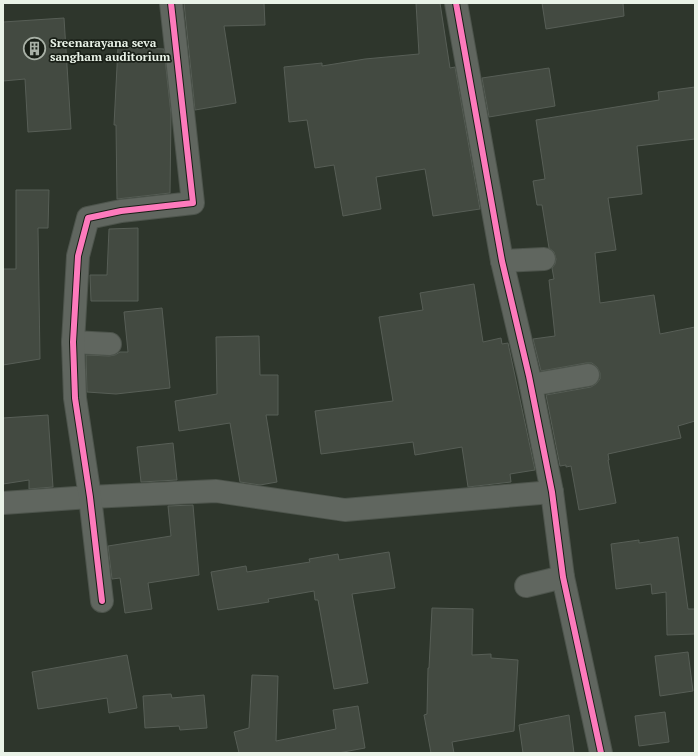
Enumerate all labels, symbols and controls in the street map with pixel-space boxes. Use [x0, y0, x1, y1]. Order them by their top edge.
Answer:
place label: Sreenarayana seva sangham auditorium [50, 35, 170, 64]
building icon: Sreenarayana seva sangham auditorium [22, 36, 48, 62]

